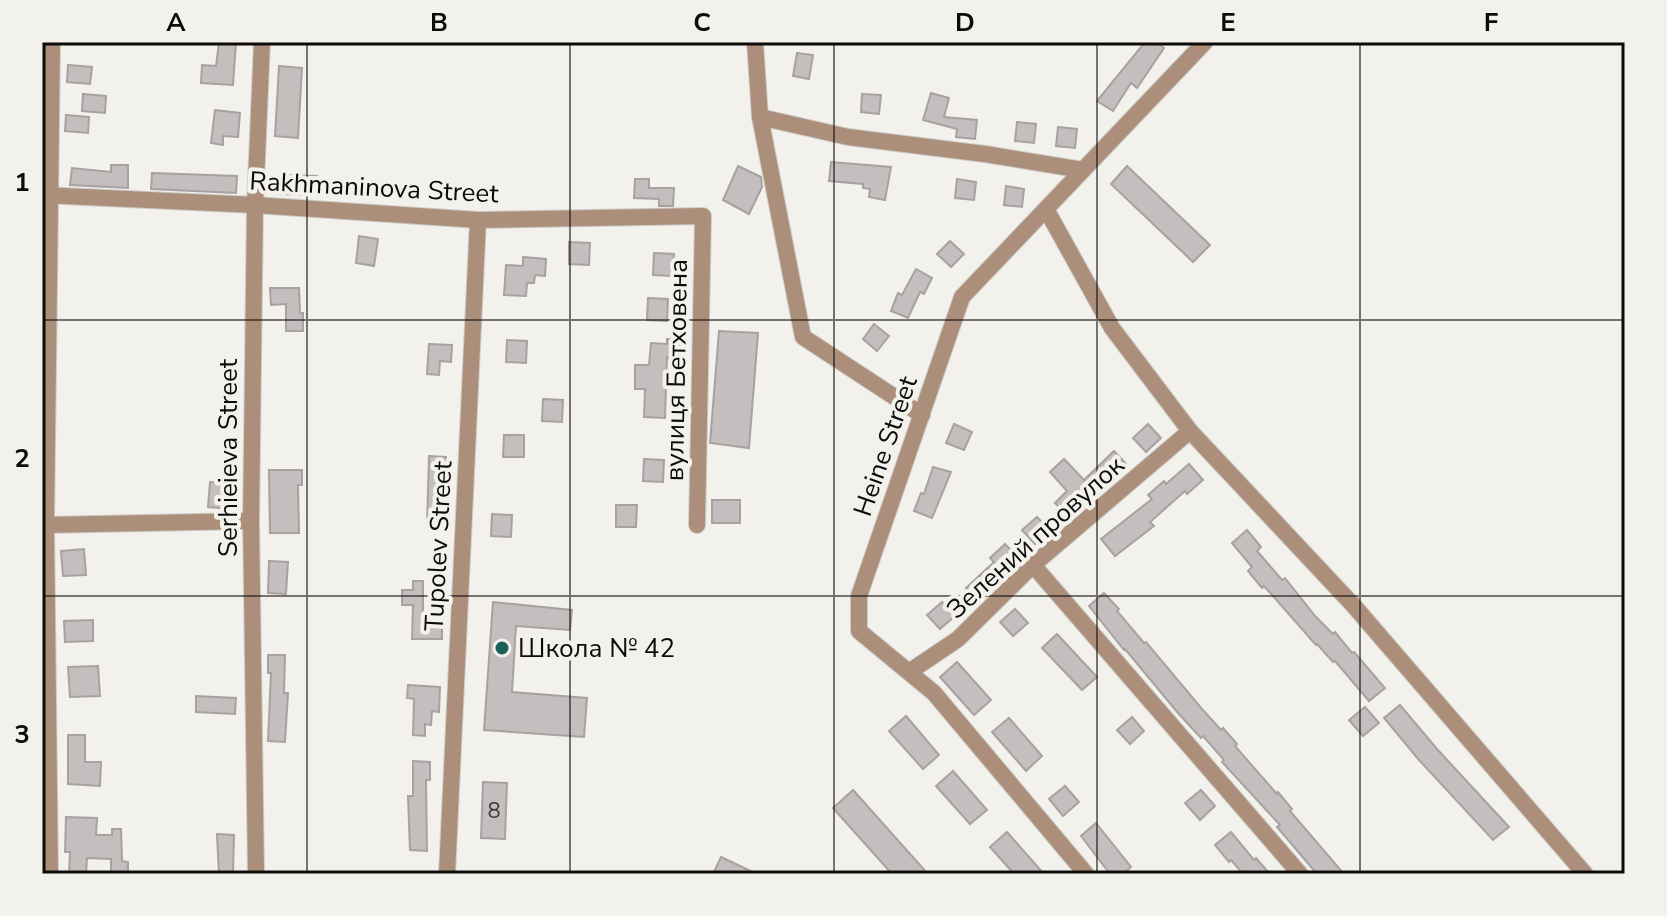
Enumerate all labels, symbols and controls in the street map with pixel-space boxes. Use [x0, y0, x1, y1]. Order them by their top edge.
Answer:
text: A [166, 5, 186, 40]
text: B [430, 5, 448, 40]
text: C [693, 5, 711, 40]
text: D [955, 5, 975, 40]
text: E [1220, 5, 1236, 40]
text: F [1484, 5, 1498, 40]
street label: Rakhmaninova Street [249, 163, 500, 212]
text: 1 [14, 165, 30, 200]
street label: вулиця Бетховена [657, 259, 696, 481]
street label: Serhieieva Street [211, 358, 246, 557]
street label: Heine Street [845, 371, 926, 521]
text: 2 [14, 441, 30, 476]
street label: Зелений провулок [939, 448, 1132, 627]
street label: Tupolev Street [417, 459, 460, 632]
place label: Школа № 42 [518, 631, 675, 666]
marker: Школа № 42 [493, 639, 511, 657]
text: 3 [14, 717, 30, 752]
house number: 8 [487, 796, 501, 826]

